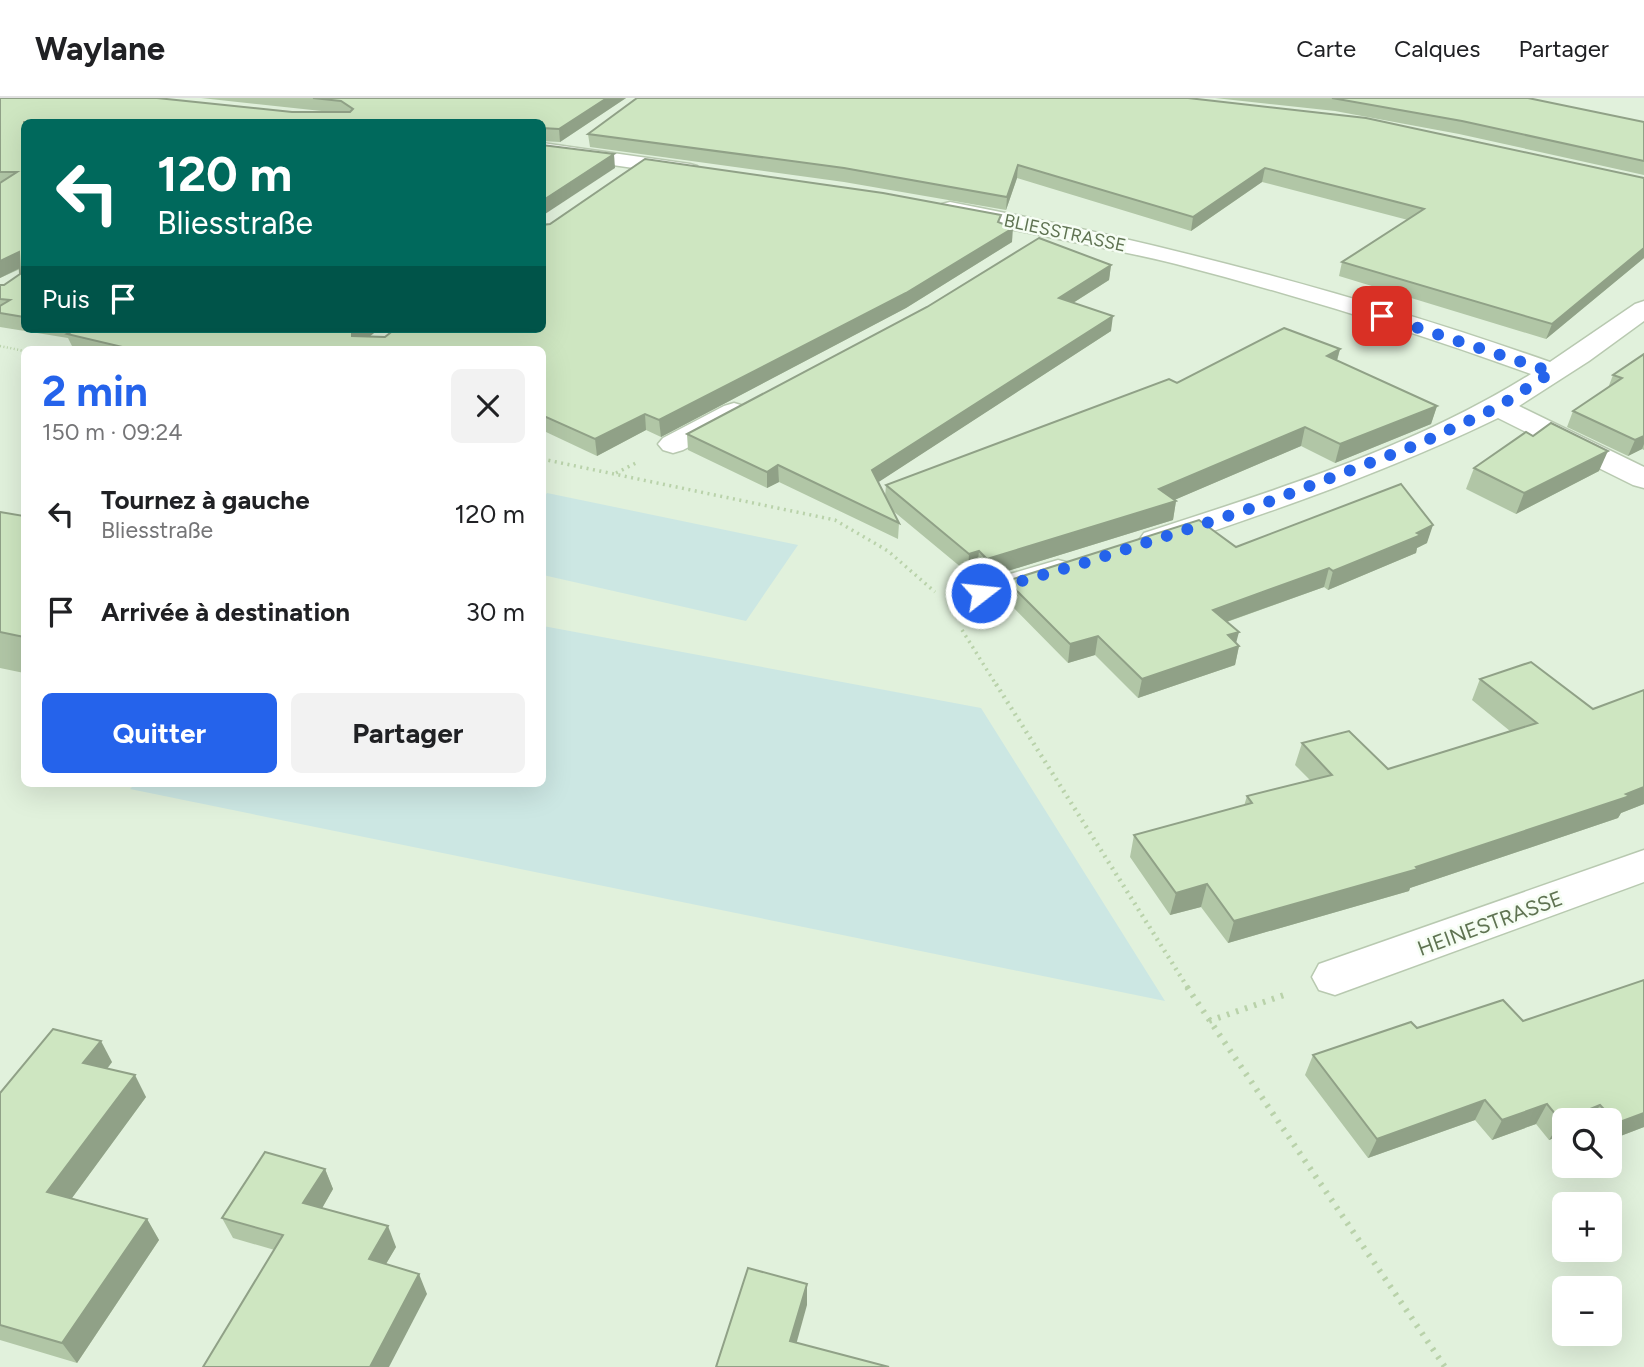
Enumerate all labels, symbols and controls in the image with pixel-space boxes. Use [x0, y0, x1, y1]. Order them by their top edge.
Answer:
text: Waylane [35, 29, 165, 68]
text: Carte [1296, 34, 1356, 63]
text: Calques [1394, 34, 1480, 63]
text: Partager [1518, 34, 1609, 63]
text: 120 m [157, 144, 292, 203]
icon: left [42, 147, 133, 238]
text: Bliesstraße [157, 204, 313, 242]
street label: BLIESSTRASSE [1002, 209, 1128, 257]
icon: arrive [104, 280, 142, 318]
text: Puis [42, 283, 90, 315]
pin [1352, 286, 1412, 346]
icon: arrive [1363, 297, 1401, 335]
text: 2 min [42, 366, 148, 417]
button: close [451, 369, 525, 443]
text: 150 m · 09:24 [42, 418, 183, 446]
text: Tournez à gauche [101, 484, 310, 516]
icon: left [42, 495, 80, 533]
text: 120 m [455, 498, 525, 530]
text: Bliesstraße [101, 516, 213, 544]
position arrow [944, 556, 1018, 630]
icon: arrive [42, 593, 80, 631]
text: Arrivée à destination [101, 596, 350, 628]
text: 30 m [466, 596, 525, 628]
button: Quitter [42, 693, 277, 773]
button: Partager [291, 693, 525, 773]
street label: HEINESTRASSE [1414, 885, 1566, 961]
map controls [1552, 1108, 1622, 1346]
button: search [1552, 1108, 1622, 1178]
button: + [1552, 1192, 1622, 1262]
button: − [1552, 1276, 1622, 1346]

